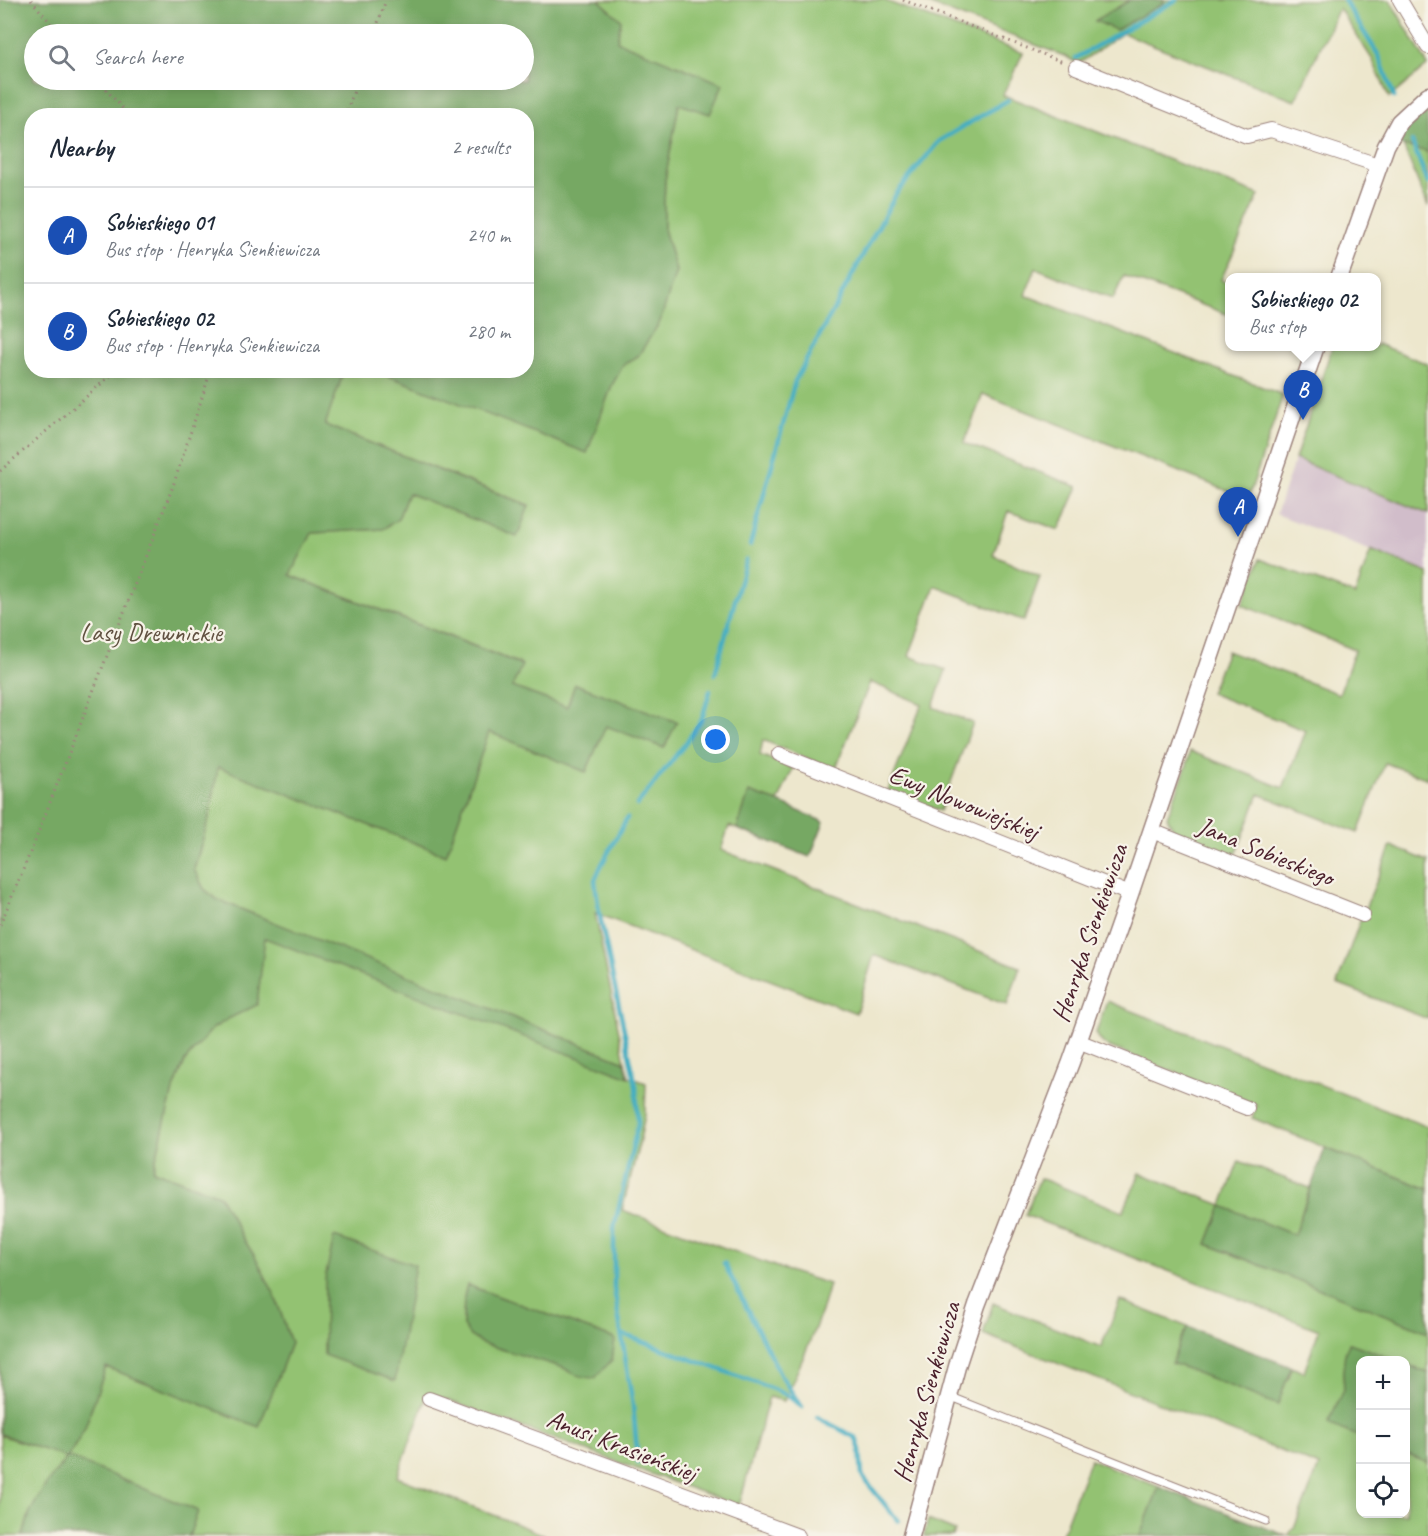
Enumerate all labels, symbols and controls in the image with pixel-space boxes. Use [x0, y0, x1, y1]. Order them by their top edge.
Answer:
search box [24, 24, 534, 90]
icon: search [45, 41, 78, 74]
text: Search here [93, 43, 183, 71]
text: Nearby [48, 131, 113, 164]
text: 2 results [451, 135, 510, 160]
text: Sobieskiego 01 [105, 209, 214, 237]
text: A [62, 223, 73, 248]
text: 240 m [467, 223, 510, 248]
text: Bus stop · Henryka Sienkiewicza [105, 237, 319, 262]
popup [1225, 273, 1381, 351]
text: Sobieskiego 02 [1249, 286, 1357, 314]
text: Sobieskiego 02 [105, 305, 214, 333]
text: Bus stop [1249, 314, 1306, 339]
text: B [62, 319, 73, 344]
text: 280 m [467, 319, 510, 344]
text: Bus stop · Henryka Sienkiewicza [105, 333, 319, 358]
pin: B [1284, 370, 1322, 420]
pin: A [1218, 488, 1258, 537]
park label: Lasy Drewnickie [80, 616, 224, 649]
your location [701, 725, 730, 754]
street label: Ewy Nowowiejskiej [884, 757, 1047, 849]
street label: Jana Sobieskiego [1191, 808, 1341, 895]
street label: Henryka Sienkiewicza [1044, 838, 1136, 1026]
street label: Henryka Sienkiewicza [885, 1297, 968, 1486]
map controls [1356, 1356, 1410, 1518]
button: + [1356, 1356, 1410, 1410]
street label: Anusi Krasieńskiej [542, 1402, 704, 1490]
button: − [1356, 1410, 1410, 1464]
button: locate [1356, 1464, 1410, 1518]

